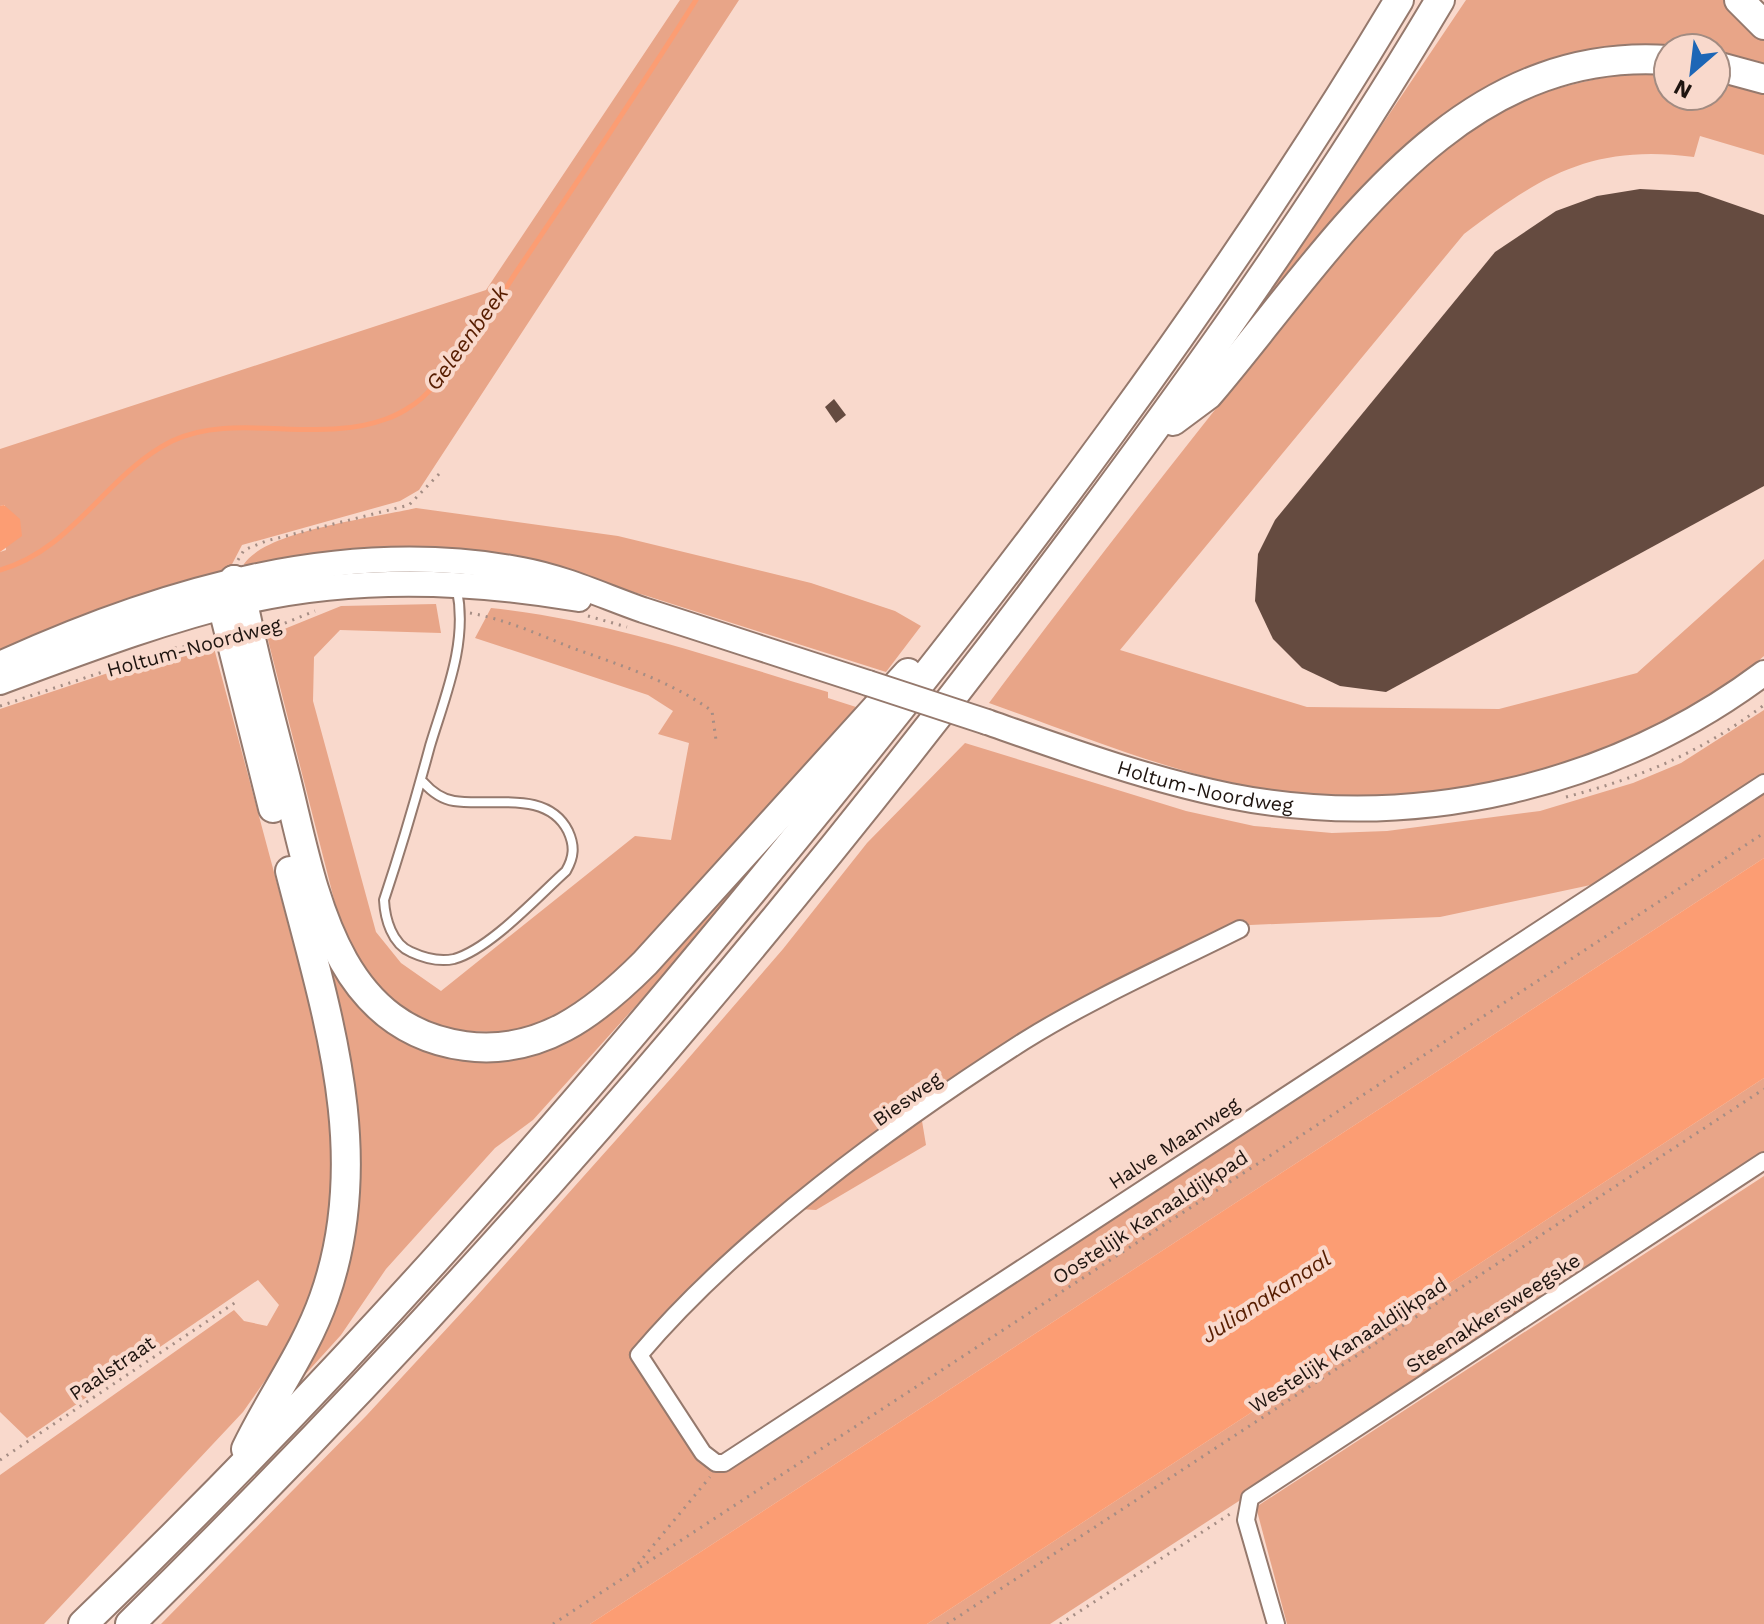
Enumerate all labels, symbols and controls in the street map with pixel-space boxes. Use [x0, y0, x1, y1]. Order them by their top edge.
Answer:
north arrow [1652, 32, 1732, 112]
text: N [1670, 74, 1696, 104]
water label: Geleenbeek [421, 280, 514, 395]
street label: Holtum-Noordweg [104, 612, 284, 682]
street label: Holtum-Noordweg [1114, 755, 1295, 817]
street label: Biesweg [868, 1066, 946, 1131]
street label: Halve Maanweg [1104, 1092, 1244, 1194]
street label: Oostelijk Kanaaldijkpad [1048, 1145, 1252, 1289]
water label: Julianakanaal [1197, 1246, 1336, 1348]
street label: Steenakkersweegske [1401, 1248, 1585, 1378]
street label: Westelijk Kanaaldijkpad [1244, 1272, 1452, 1418]
street label: Paalstraat [65, 1330, 160, 1405]

